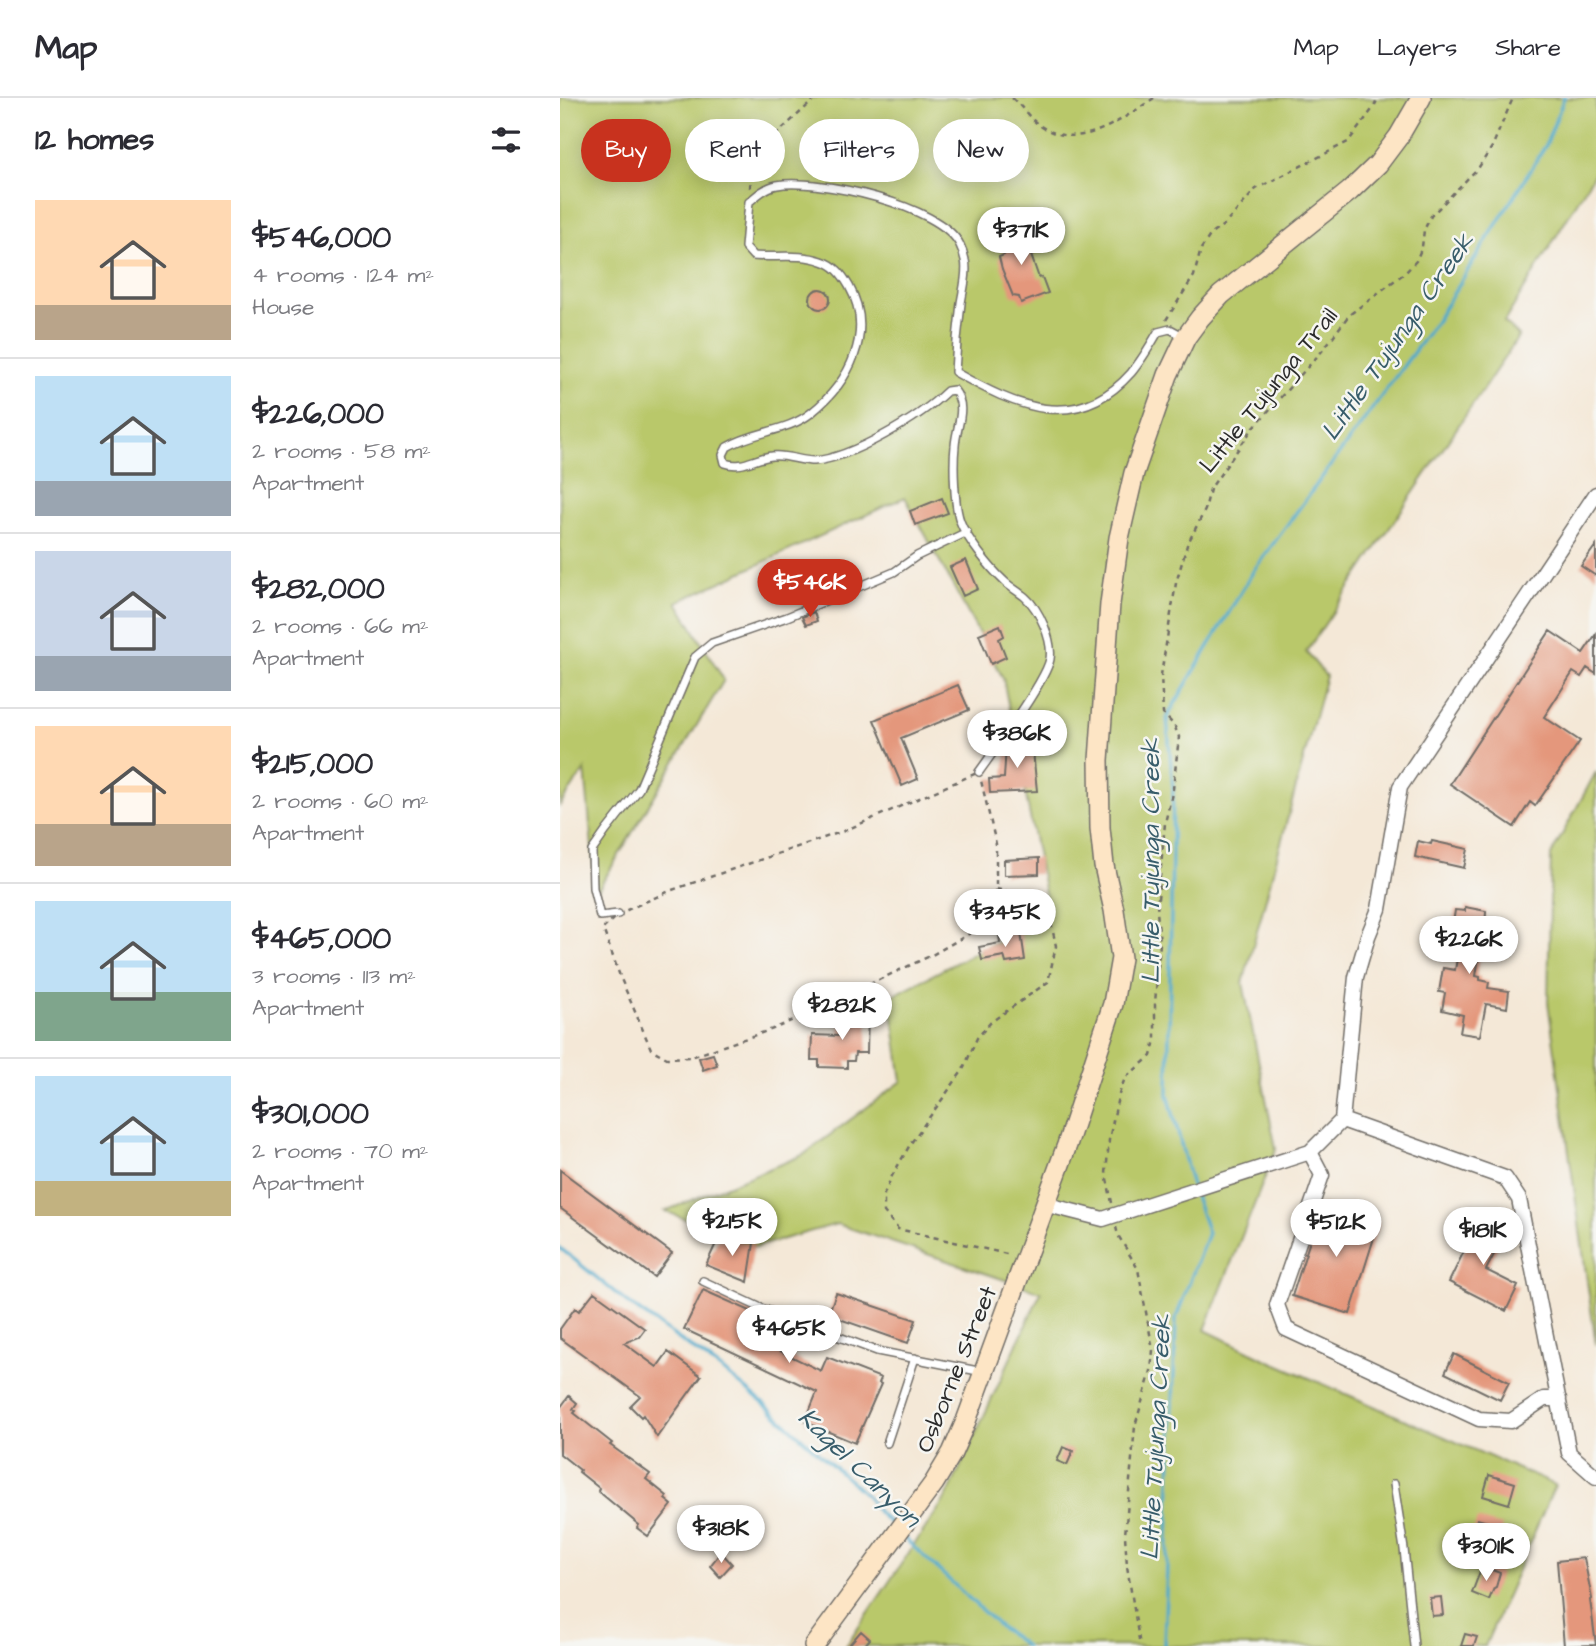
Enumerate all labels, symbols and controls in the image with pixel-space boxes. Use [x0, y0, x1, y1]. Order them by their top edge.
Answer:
text: Map [35, 25, 97, 71]
text: Map [1294, 31, 1339, 65]
text: Layers [1377, 31, 1457, 65]
text: Share [1495, 31, 1561, 65]
text: 12 homes [35, 119, 154, 161]
chip: Buy [581, 119, 671, 182]
chip: Rent [685, 119, 785, 182]
chip: Filters [799, 119, 919, 182]
chip: New [933, 119, 1029, 182]
icon: filters [487, 121, 525, 159]
pin: $371K [972, 208, 1070, 267]
text: $371K [993, 214, 1049, 246]
text: $546,000 [252, 217, 391, 259]
water label: Little Tujunga Creek [1313, 225, 1484, 448]
icon: home [91, 228, 175, 312]
text: 4 rooms · 124 m² [252, 259, 434, 291]
text: House [252, 291, 315, 323]
street label: Little Tujunga Trail [1191, 301, 1347, 481]
text: $226,000 [252, 393, 384, 435]
icon: home [91, 404, 175, 488]
text: 2 rooms · 58 m² [252, 435, 431, 467]
text: Apartment [252, 467, 364, 499]
pin: $546K [761, 560, 859, 619]
text: $546K [773, 566, 847, 598]
text: $282,000 [252, 568, 385, 610]
icon: home [91, 579, 175, 663]
text: 2 rooms · 66 m² [252, 610, 429, 642]
text: Apartment [252, 642, 364, 674]
pin: $386K [968, 710, 1066, 770]
text: $386K [983, 717, 1051, 749]
water label: Little Tujunga Creek [1133, 737, 1170, 984]
text: $215,000 [252, 743, 373, 785]
icon: home [91, 754, 175, 838]
text: 2 rooms · 60 m² [252, 785, 429, 817]
text: Apartment [252, 817, 364, 849]
pin: $345K [956, 890, 1054, 949]
text: $345K [970, 896, 1040, 928]
pin: $226K [1420, 916, 1518, 976]
text: $465,000 [252, 918, 391, 960]
text: $226K [1435, 923, 1503, 955]
icon: home [91, 929, 175, 1013]
text: 3 rooms · 113 m² [252, 960, 416, 992]
pin: $282K [793, 982, 891, 1042]
text: $282K [808, 989, 876, 1021]
text: Apartment [252, 992, 364, 1024]
text: $301,000 [252, 1093, 369, 1135]
icon: home [91, 1104, 175, 1188]
text: 2 rooms · 70 m² [252, 1135, 428, 1167]
text: Apartment [252, 1167, 364, 1199]
pin: $215K [683, 1198, 781, 1258]
pin: $512K [1287, 1200, 1385, 1259]
text: $215K [702, 1205, 762, 1237]
text: $512K [1306, 1206, 1366, 1238]
pin: $181K [1434, 1208, 1532, 1267]
text: $181K [1459, 1214, 1507, 1246]
street label: Osborne Street [908, 1281, 1006, 1458]
pin: $465K [740, 1306, 838, 1365]
text: $465K [752, 1312, 826, 1344]
water label: Little Tujunga Creek [1132, 1312, 1181, 1561]
water label: Kagel Canyon [789, 1400, 930, 1537]
pin: $318K [672, 1506, 770, 1565]
text: $318K [693, 1512, 749, 1544]
pin: $301K [1437, 1524, 1535, 1583]
text: $301K [1458, 1530, 1514, 1562]

